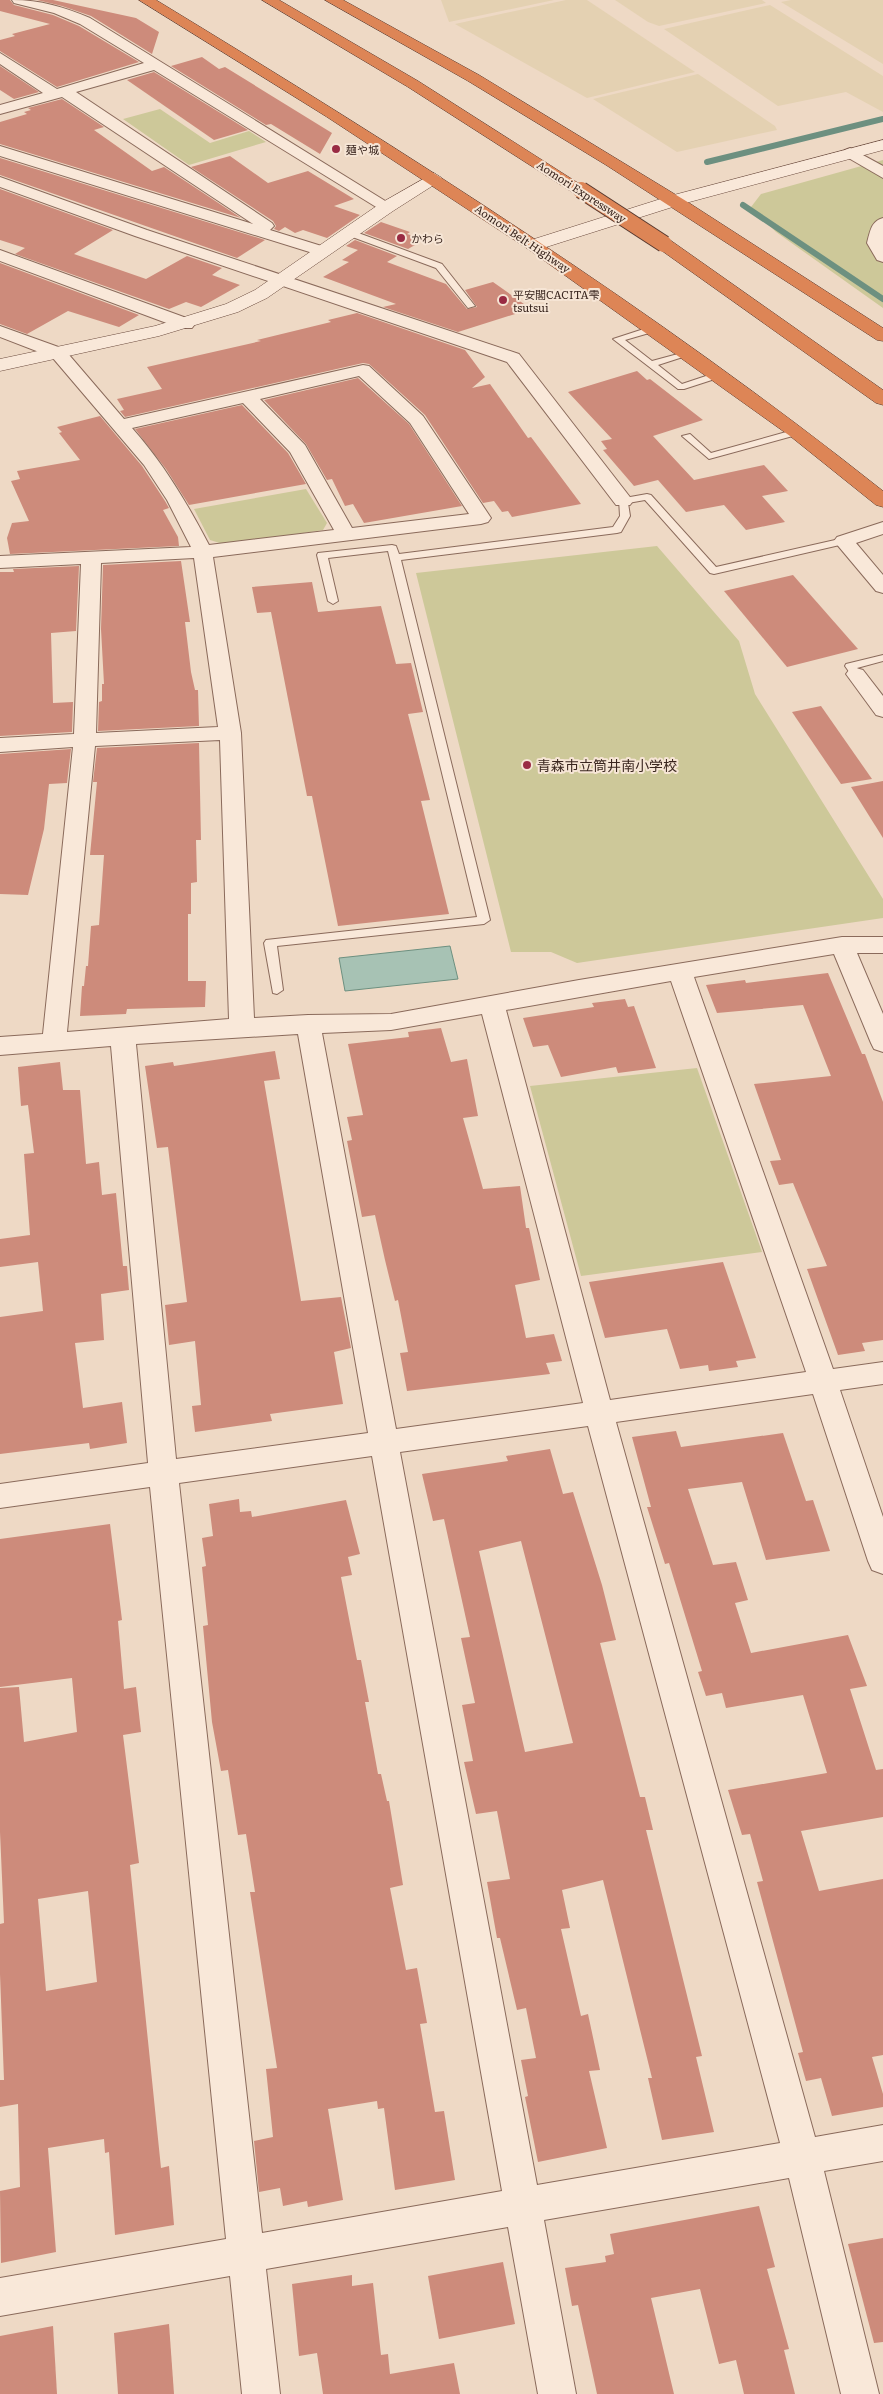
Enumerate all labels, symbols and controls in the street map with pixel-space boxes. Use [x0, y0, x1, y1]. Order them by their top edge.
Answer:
place label: 麺や城 [346, 141, 379, 157]
marker: 麺や城 [330, 143, 342, 155]
street label: Aomori Expressway [534, 156, 630, 226]
street label: Aomori Belt Highway [472, 200, 575, 276]
place label: かわら [411, 230, 444, 246]
marker: かわら [395, 232, 407, 244]
place label: 平安閣CACITA雫 tsutsui [513, 286, 600, 315]
marker: 平安閣CACITA雫 tsutsui [497, 294, 509, 306]
place label: 青森市立筒井南小学校 [537, 755, 677, 775]
marker: 青森市立筒井南小学校 [521, 759, 533, 771]

